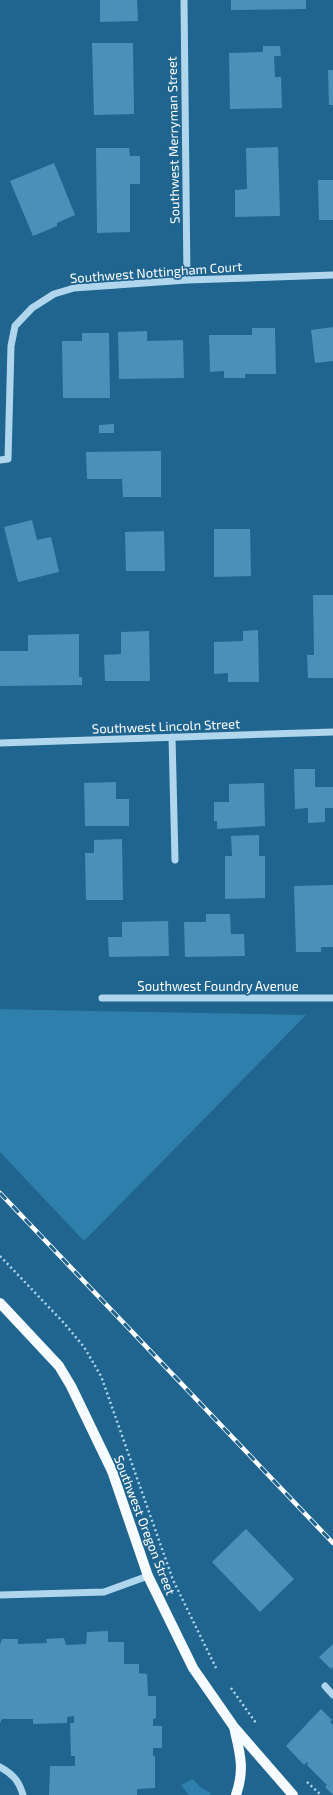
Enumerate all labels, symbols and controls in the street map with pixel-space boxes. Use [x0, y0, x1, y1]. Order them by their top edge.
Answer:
street label: Southwest Merryman Street [164, 56, 182, 224]
street label: Southwest Nottingham Court [69, 258, 243, 286]
street label: Southwest Lincoln Street [92, 715, 240, 737]
street label: Southwest Foundry Avenue [137, 978, 299, 994]
street label: Southwest Oregon Street [111, 1453, 179, 1597]

